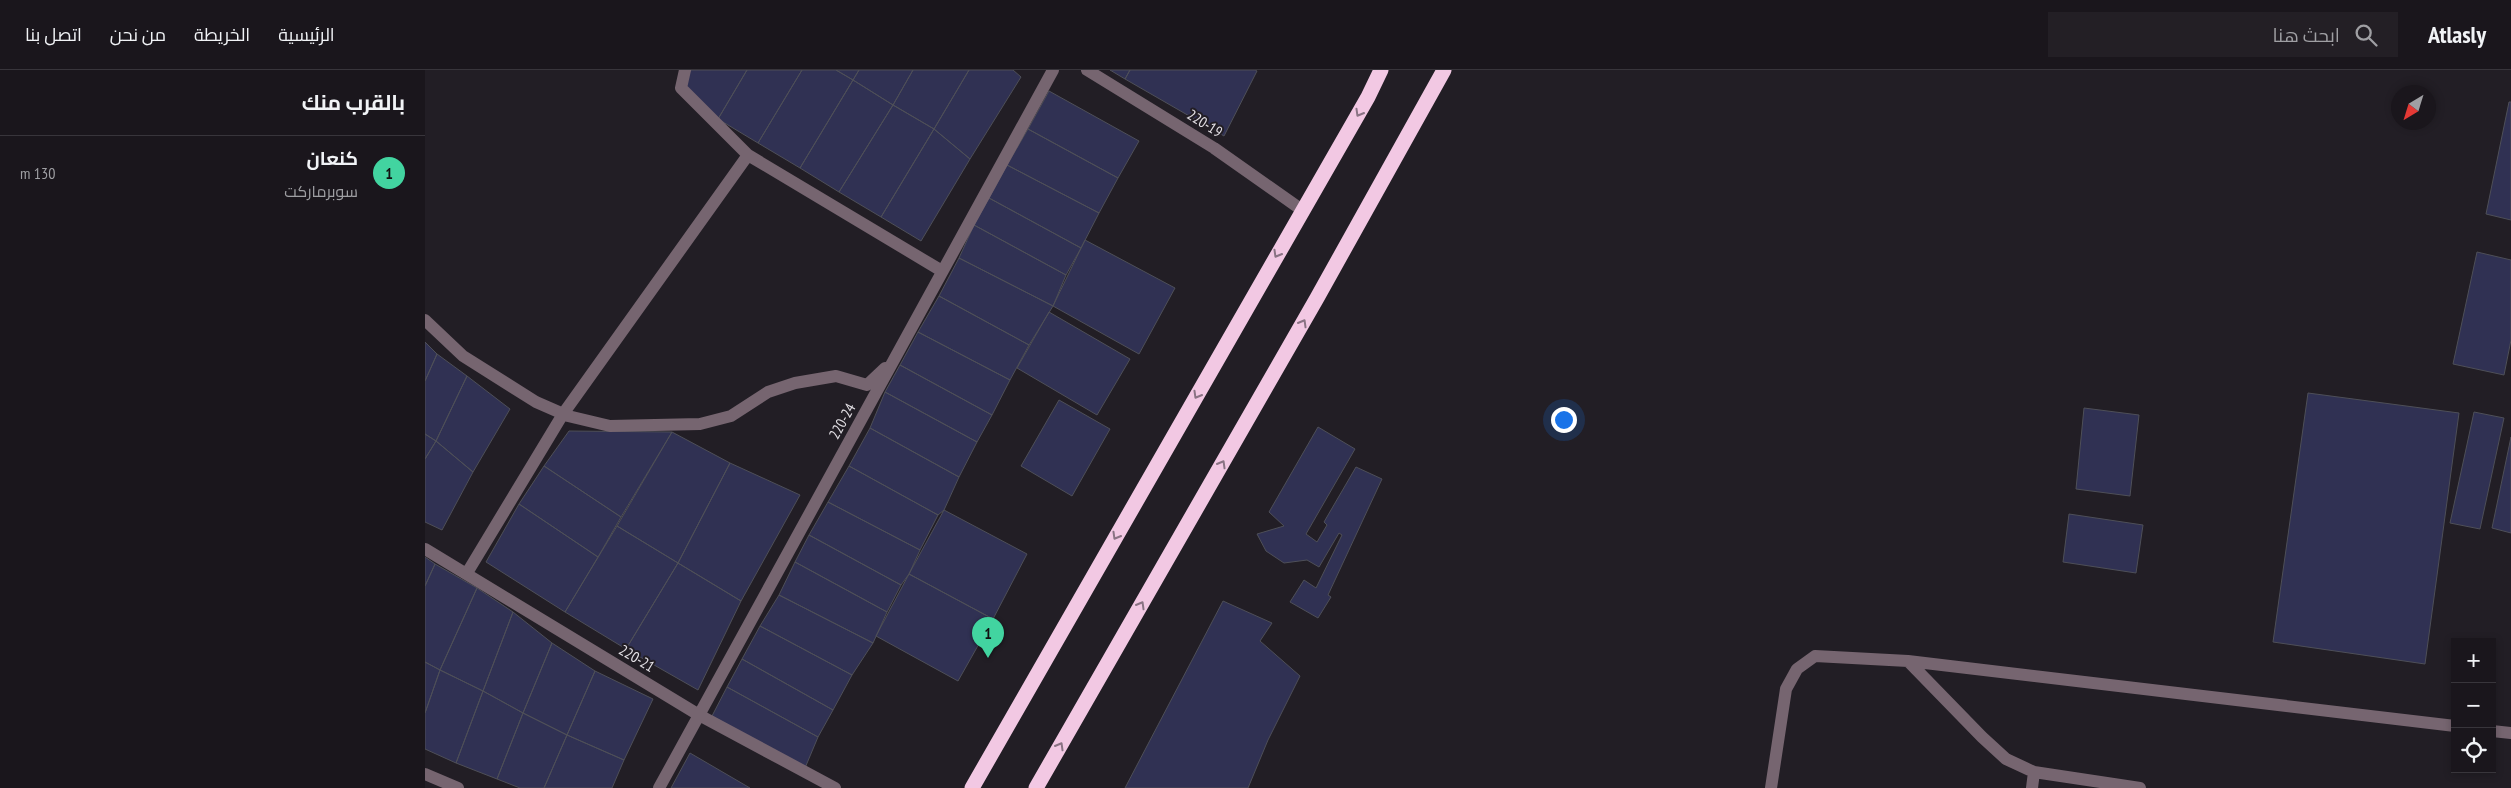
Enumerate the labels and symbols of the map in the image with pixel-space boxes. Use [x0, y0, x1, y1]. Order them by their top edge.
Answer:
north arrow [2391, 85, 2436, 130]
street label: 220-19 [1184, 105, 1226, 141]
one-way arrow [1355, 108, 1365, 117]
one-way arrow [1274, 248, 1284, 257]
one-way arrow [1297, 319, 1307, 328]
one-way arrow [1193, 390, 1203, 399]
street label: 220-24 [824, 400, 860, 442]
your location [1551, 407, 1577, 433]
one-way arrow [1216, 460, 1226, 469]
one-way arrow [1112, 531, 1122, 540]
one-way arrow [1135, 601, 1145, 610]
pin: 1 [972, 617, 1004, 658]
street label: 220-21 [616, 640, 658, 676]
one-way arrow [1054, 742, 1064, 751]

